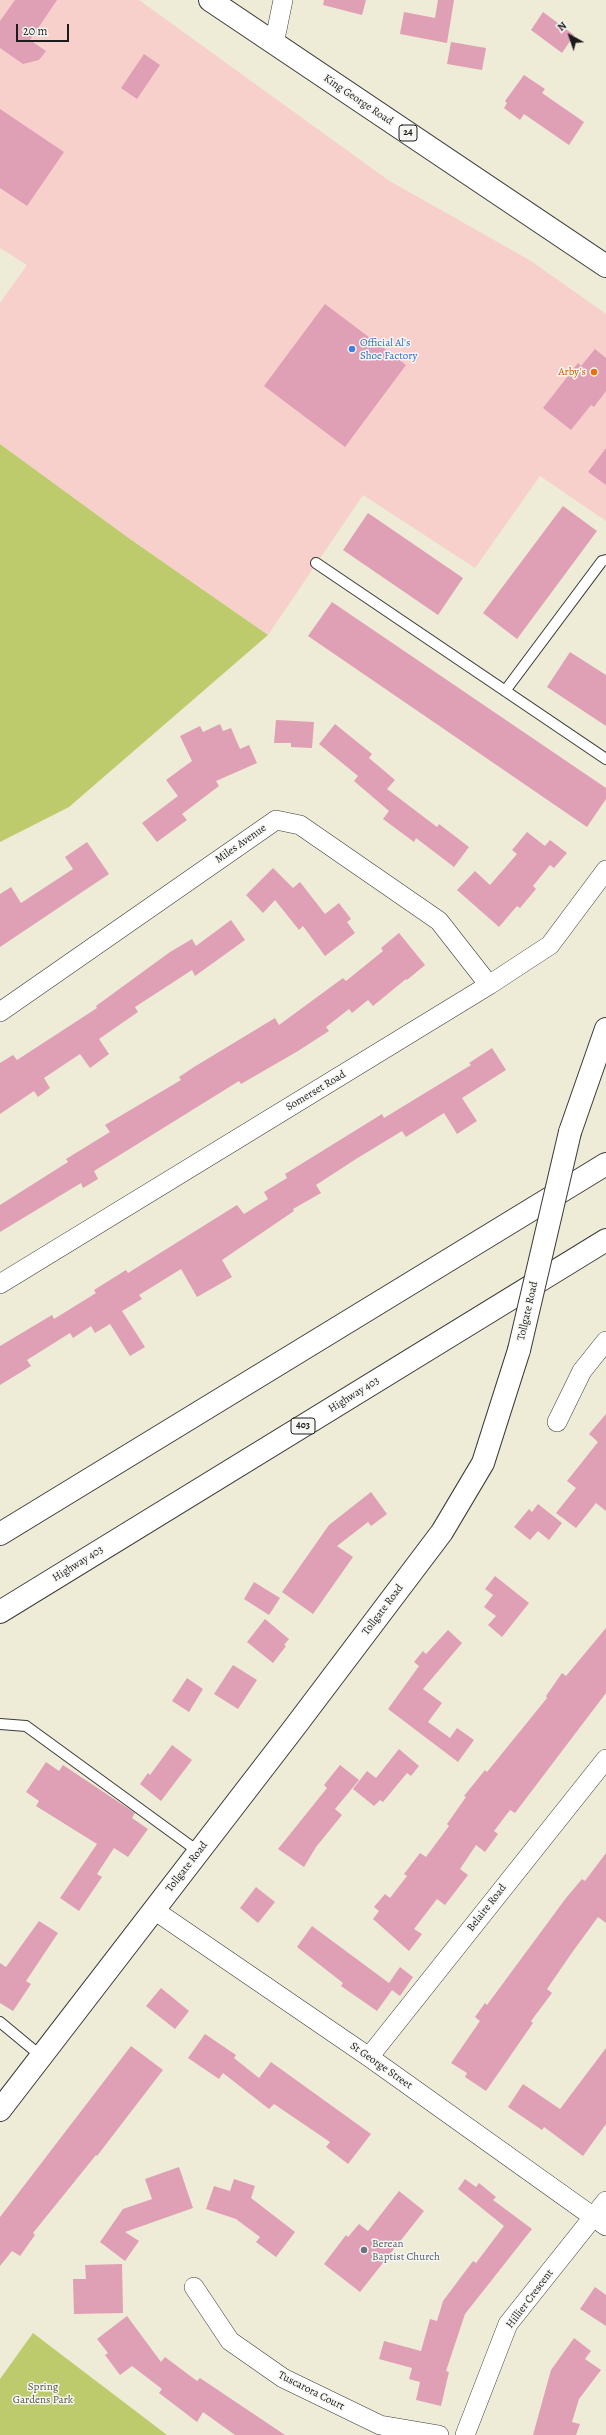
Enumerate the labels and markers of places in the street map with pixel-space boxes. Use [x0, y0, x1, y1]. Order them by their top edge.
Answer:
place label: Official Al's Shoe Factory [360, 336, 418, 362]
marker: Official Al's Shoe Factory [347, 344, 357, 354]
place label: Arby's [558, 365, 586, 379]
marker: Arby's [589, 367, 599, 377]
place label: Berean Baptist Church [372, 2237, 440, 2263]
marker: Berean Baptist Church [359, 2245, 369, 2255]

